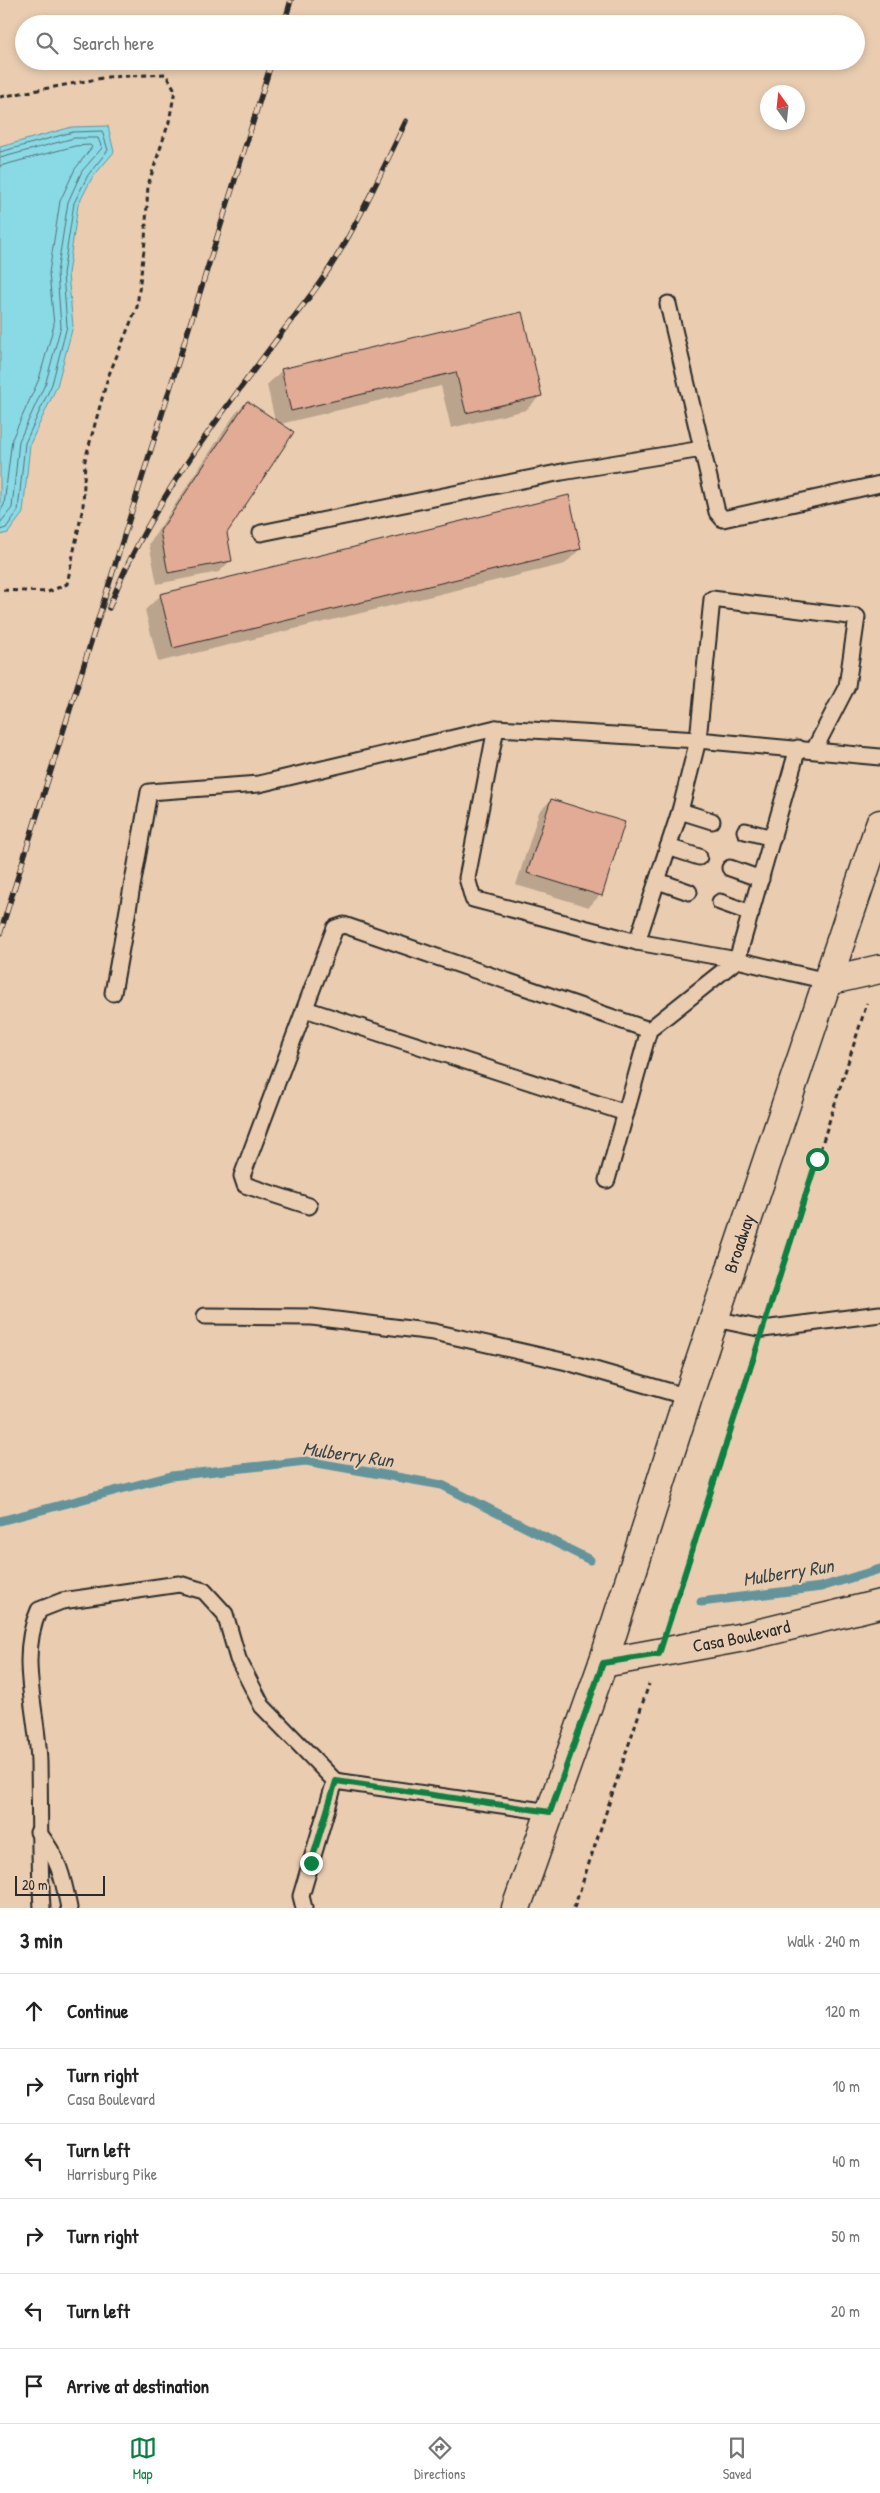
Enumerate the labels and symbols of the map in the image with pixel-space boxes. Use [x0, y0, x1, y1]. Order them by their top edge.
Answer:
north arrow [760, 85, 805, 130]
route start [806, 1148, 829, 1171]
street label: Broadway [717, 1210, 760, 1276]
water label: Mulberry Run [301, 1435, 396, 1473]
water label: Mulberry Run [741, 1552, 836, 1592]
street label: Casa Boulevard [691, 1613, 793, 1658]
route end [300, 1852, 323, 1875]
scale bar [15, 1873, 105, 1896]

